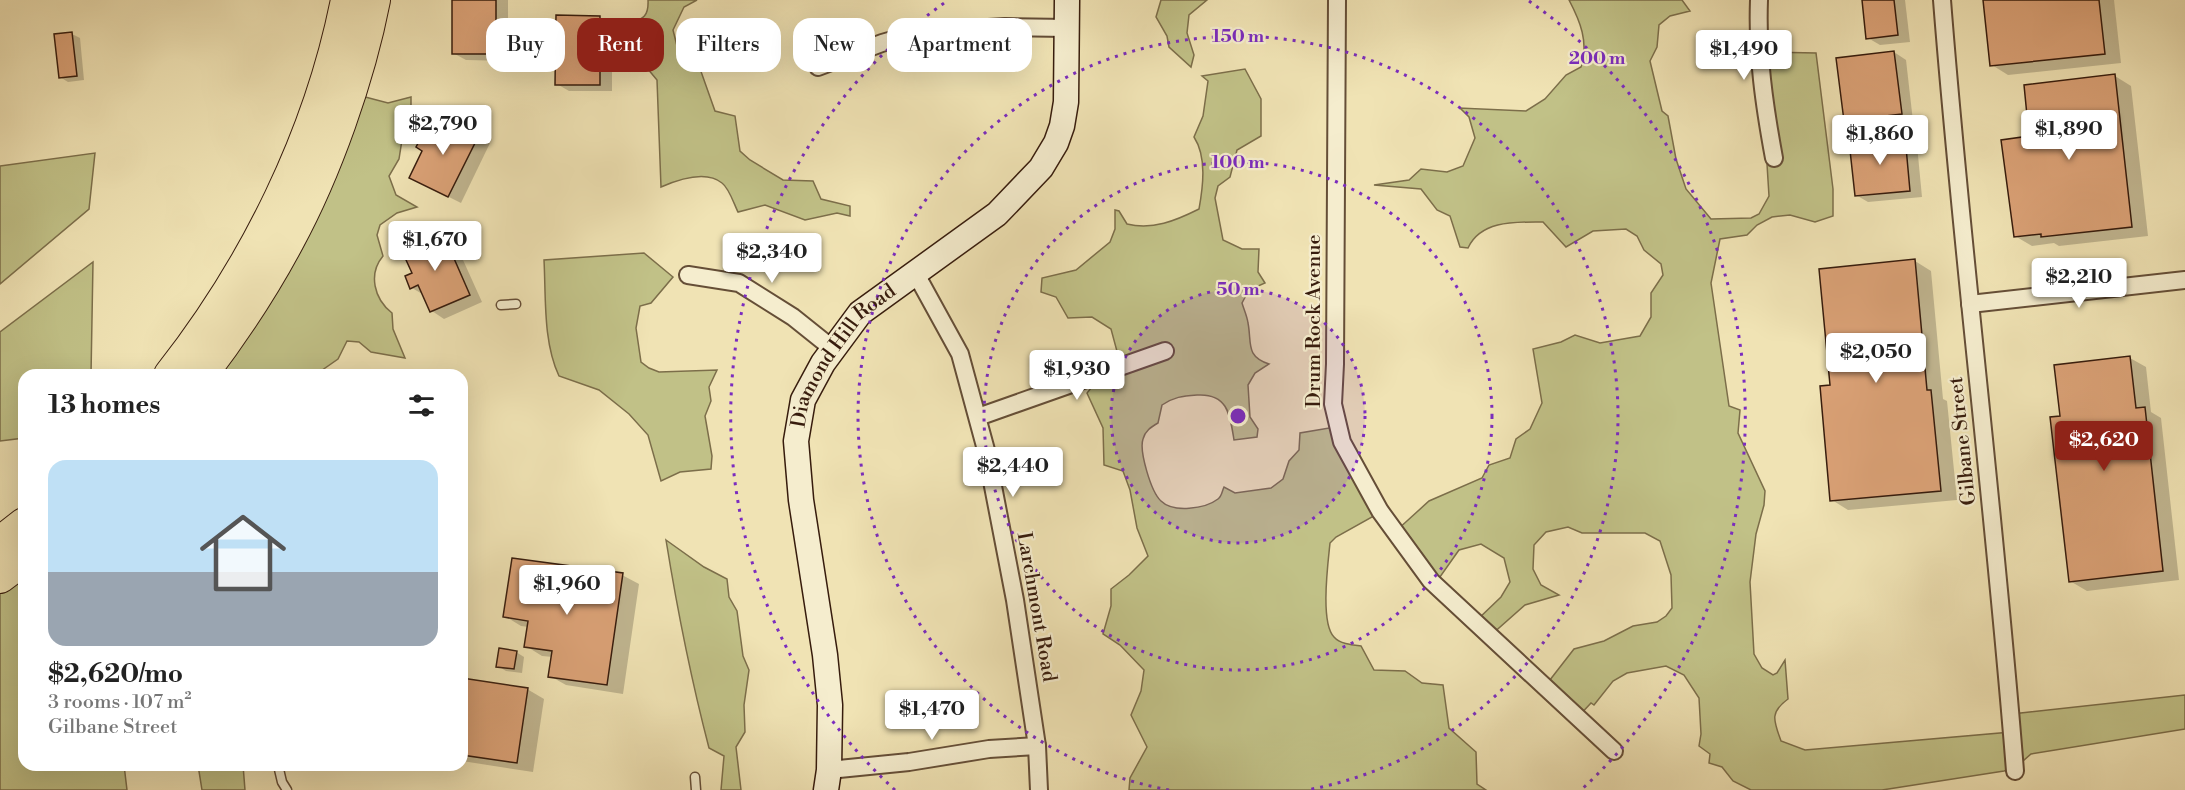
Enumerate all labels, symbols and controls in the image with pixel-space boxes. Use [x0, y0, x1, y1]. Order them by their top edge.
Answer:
chip: Buy [486, 18, 565, 72]
chip: Rent [577, 18, 664, 72]
chip: Filters [676, 18, 781, 72]
chip: New [793, 18, 875, 72]
chip: Apartment [887, 18, 1032, 72]
text: 150 m [1212, 25, 1265, 48]
pin: $1,490 [1695, 30, 1793, 81]
text: $1,490 [1710, 37, 1778, 62]
text: 200 m [1569, 47, 1626, 70]
pin: $2,790 [394, 105, 492, 156]
pin: $1,890 [2020, 110, 2118, 161]
text: $2,790 [408, 112, 478, 137]
pin: $1,860 [1831, 115, 1929, 166]
text: $1,890 [2035, 117, 2103, 142]
text: $1,860 [1846, 122, 1914, 147]
text: 100 m [1211, 151, 1265, 174]
pin: $1,670 [386, 221, 484, 272]
text: $1,670 [402, 228, 468, 253]
pin: $2,340 [723, 233, 821, 284]
street label: Drum Rock Avenue [1302, 234, 1327, 408]
text: $2,340 [737, 240, 807, 265]
pin: $2,210 [2030, 258, 2128, 309]
text: $2,210 [2046, 265, 2112, 290]
street label: Diamond Hill Road [786, 278, 901, 430]
text: 50 m [1216, 278, 1260, 301]
pin: $2,050 [1827, 333, 1925, 384]
text: $2,050 [1840, 340, 1912, 365]
pin: $1,930 [1028, 350, 1126, 401]
text: $1,930 [1043, 357, 1111, 382]
street label: Gilbane Street [1944, 375, 1982, 507]
text: 13 homes [48, 389, 160, 421]
icon: filters [405, 389, 438, 422]
centre of rings [1228, 406, 1248, 426]
pin: $2,620 [2055, 421, 2153, 472]
text: $2,620 [2069, 428, 2139, 453]
pin: $2,440 [964, 447, 1062, 498]
text: $2,440 [977, 454, 1049, 479]
icon: home [189, 499, 297, 607]
street label: Larchmont Road [1011, 530, 1062, 685]
pin: $1,960 [518, 565, 616, 616]
text: $1,960 [533, 572, 601, 597]
text: $2,620/mo [48, 658, 183, 690]
text: 3 rooms · 107 m² [48, 690, 192, 715]
pin: $1,470 [883, 690, 981, 741]
text: $1,470 [899, 697, 965, 722]
text: Gilbane Street [48, 715, 177, 740]

